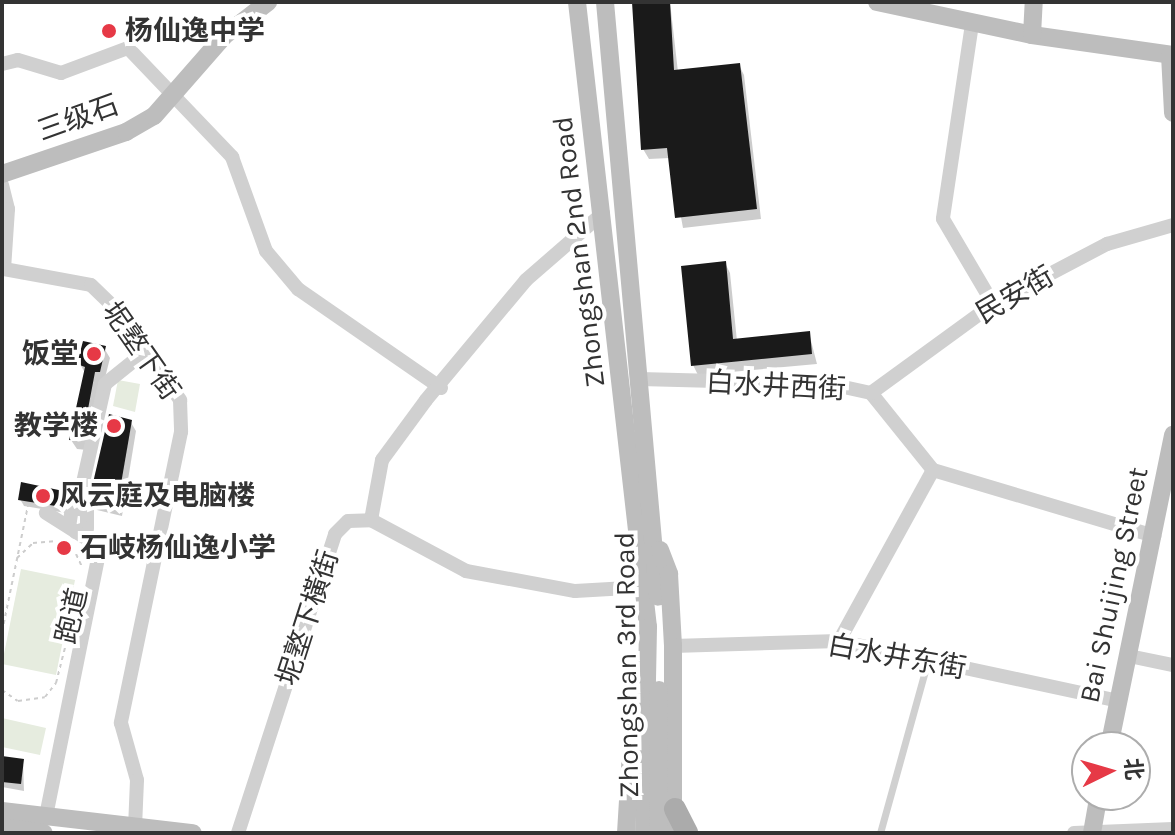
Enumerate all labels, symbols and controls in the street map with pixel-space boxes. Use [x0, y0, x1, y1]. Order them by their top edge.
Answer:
place label: 杨仙逸中学 [125, 14, 265, 48]
marker: 杨仙逸中学 [100, 22, 118, 40]
street label: 三级石 [33, 88, 123, 148]
street label: Zhongshan 2nd Road [546, 115, 612, 389]
street label: 民安街 [970, 259, 1060, 331]
street label: 坭墪下街 [95, 295, 187, 407]
place label: 饭堂 [22, 337, 78, 371]
marker: 饭堂 [85, 345, 103, 363]
street label: 白水井西街 [705, 366, 847, 406]
place label: 教学楼 [14, 409, 98, 443]
marker: 教学楼 [105, 417, 123, 435]
street label: Bai Shuijing Street [1073, 464, 1155, 706]
place label: 风云庭及电脑楼 [59, 479, 255, 513]
marker: 风云庭及电脑楼 [34, 487, 52, 505]
place label: 石岐杨仙逸小学 [80, 531, 276, 565]
street label: Zhongshan 3rd Road [608, 532, 646, 798]
marker: 石岐杨仙逸小学 [55, 539, 73, 557]
street label: 坭墪下橫街 [270, 546, 346, 690]
street label: 跑道 [49, 585, 95, 647]
street label: 白水井东街 [825, 628, 969, 686]
north arrow [1071, 731, 1151, 811]
text: 北 [1119, 757, 1147, 781]

